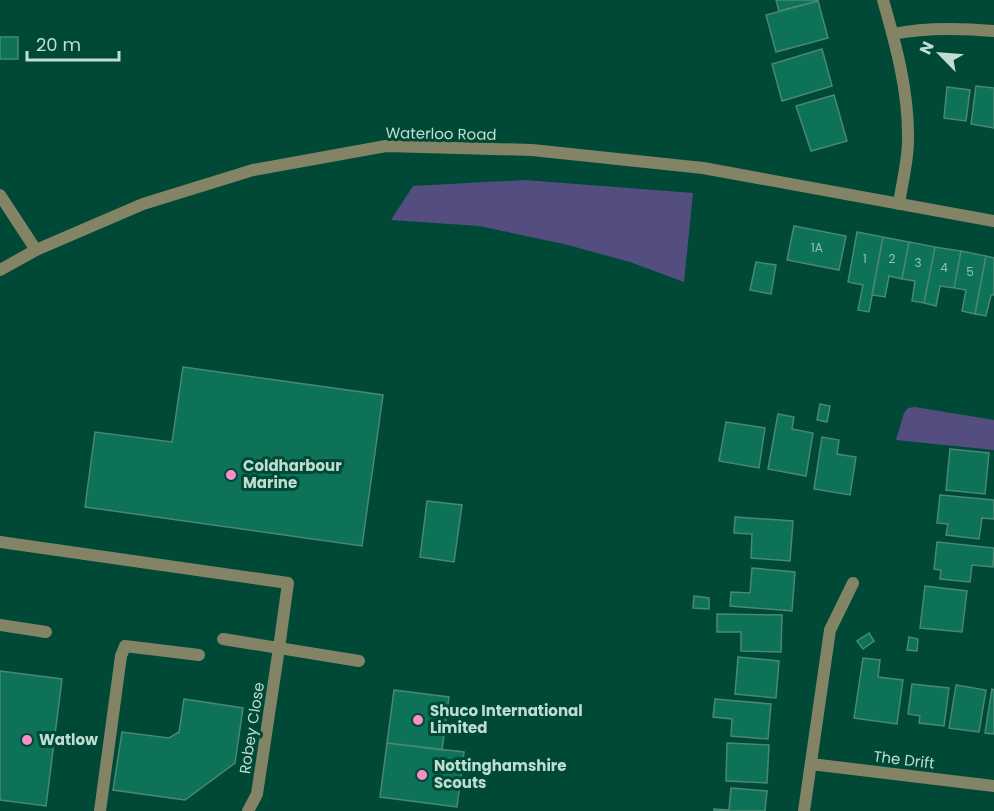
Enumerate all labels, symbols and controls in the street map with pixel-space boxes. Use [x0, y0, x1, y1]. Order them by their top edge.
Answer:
scale bar [27, 24, 118, 62]
north arrow [910, 24, 970, 84]
text: 20 m [36, 32, 81, 57]
text: N [914, 38, 940, 58]
street label: Waterloo Road [385, 122, 497, 145]
house number: 1A [811, 239, 823, 256]
house number: 1 [863, 250, 867, 267]
house number: 2 [889, 250, 896, 267]
house number: 3 [914, 254, 922, 271]
house number: 4 [940, 259, 948, 276]
house number: 5 [966, 263, 974, 280]
place label: Coldharbour Marine [243, 455, 342, 493]
marker: Coldharbour Marine [224, 468, 238, 482]
street label: Robey Close [234, 681, 269, 775]
place label: Shuco International Limited [430, 700, 583, 738]
marker: Shuco International Limited [411, 713, 425, 727]
place label: Watlow [39, 729, 98, 750]
marker: Watlow [20, 733, 34, 747]
street label: The Drift [872, 745, 936, 774]
place label: Nottinghamshire Scouts [434, 755, 566, 793]
marker: Nottinghamshire Scouts [415, 768, 429, 782]

